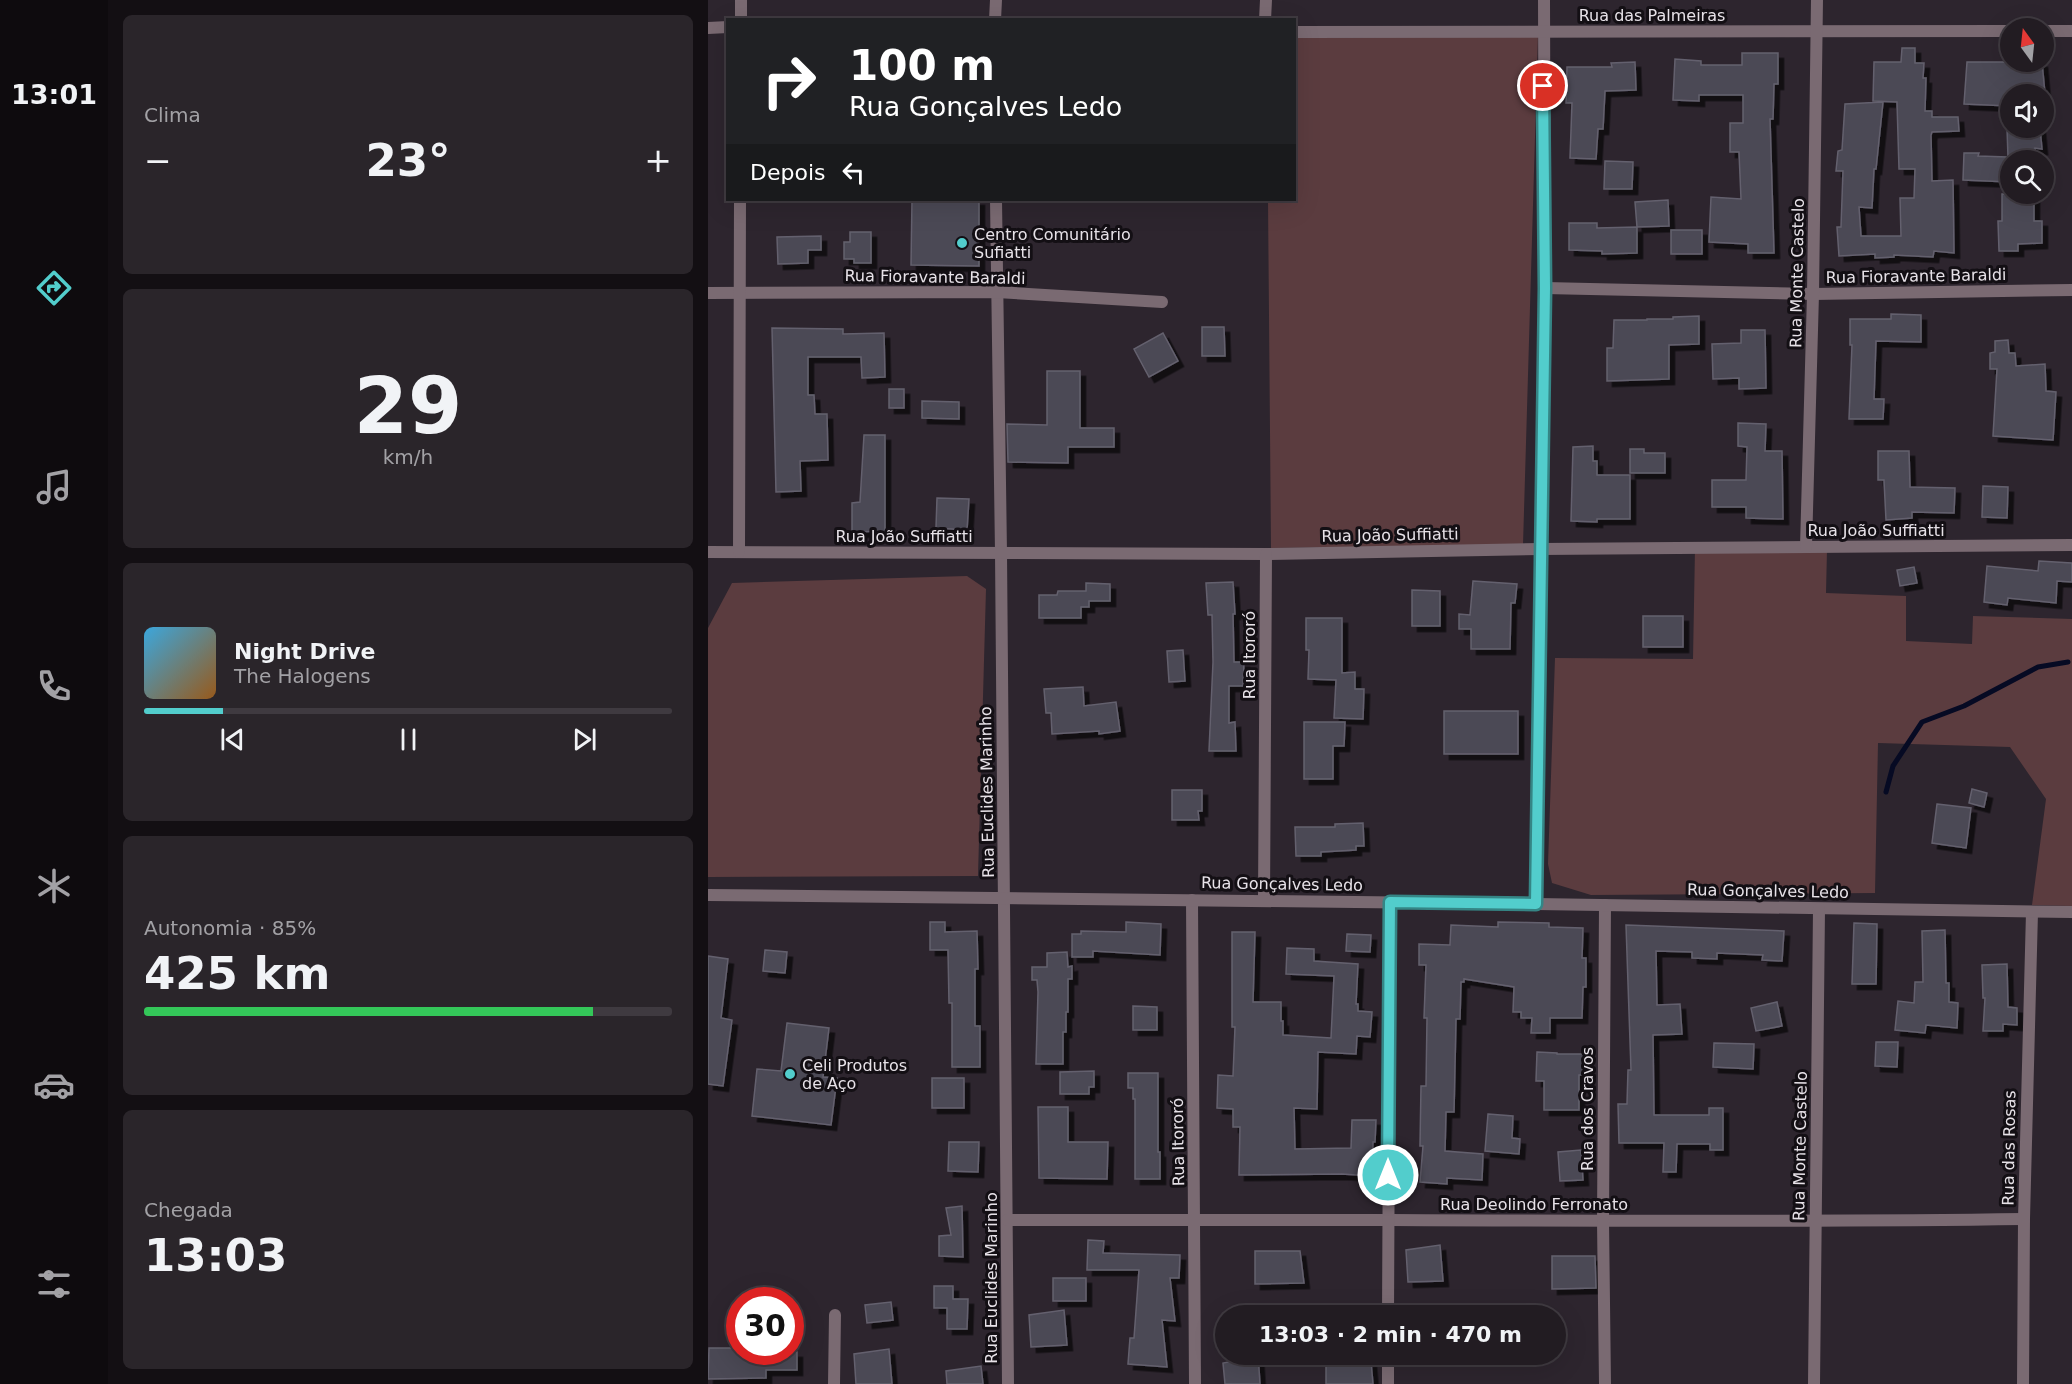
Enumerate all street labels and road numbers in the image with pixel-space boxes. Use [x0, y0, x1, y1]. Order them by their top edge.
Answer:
street label: Rua das Palmeiras [1579, 6, 1725, 25]
street label: Rua Monte Castelo [1786, 198, 1808, 348]
street label: Rua Fioravante Baraldi [1825, 265, 2007, 287]
street label: Rua Fioravante Baraldi [844, 266, 1026, 288]
street label: Rua João Suffiatti [1807, 521, 1945, 540]
street label: Rua João Suffiatti [1321, 524, 1459, 546]
street label: Rua João Suffiatti [835, 527, 973, 546]
street label: Rua Itororó [1240, 611, 1259, 699]
street label: Rua Euclides Marinho [976, 706, 998, 878]
street label: Rua Gonçalves Ledo [1201, 873, 1363, 895]
street label: Rua Gonçalves Ledo [1687, 880, 1849, 902]
street label: Rua dos Cravos [1578, 1047, 1597, 1171]
street label: Rua Monte Castelo [1789, 1071, 1811, 1221]
street label: Rua das Rosas [1998, 1090, 2020, 1206]
street label: Rua Itororó [1168, 1098, 1188, 1186]
street label: Rua Euclides Marinho [982, 1192, 1001, 1364]
street label: Rua Deolindo Ferronato [1440, 1195, 1628, 1214]

